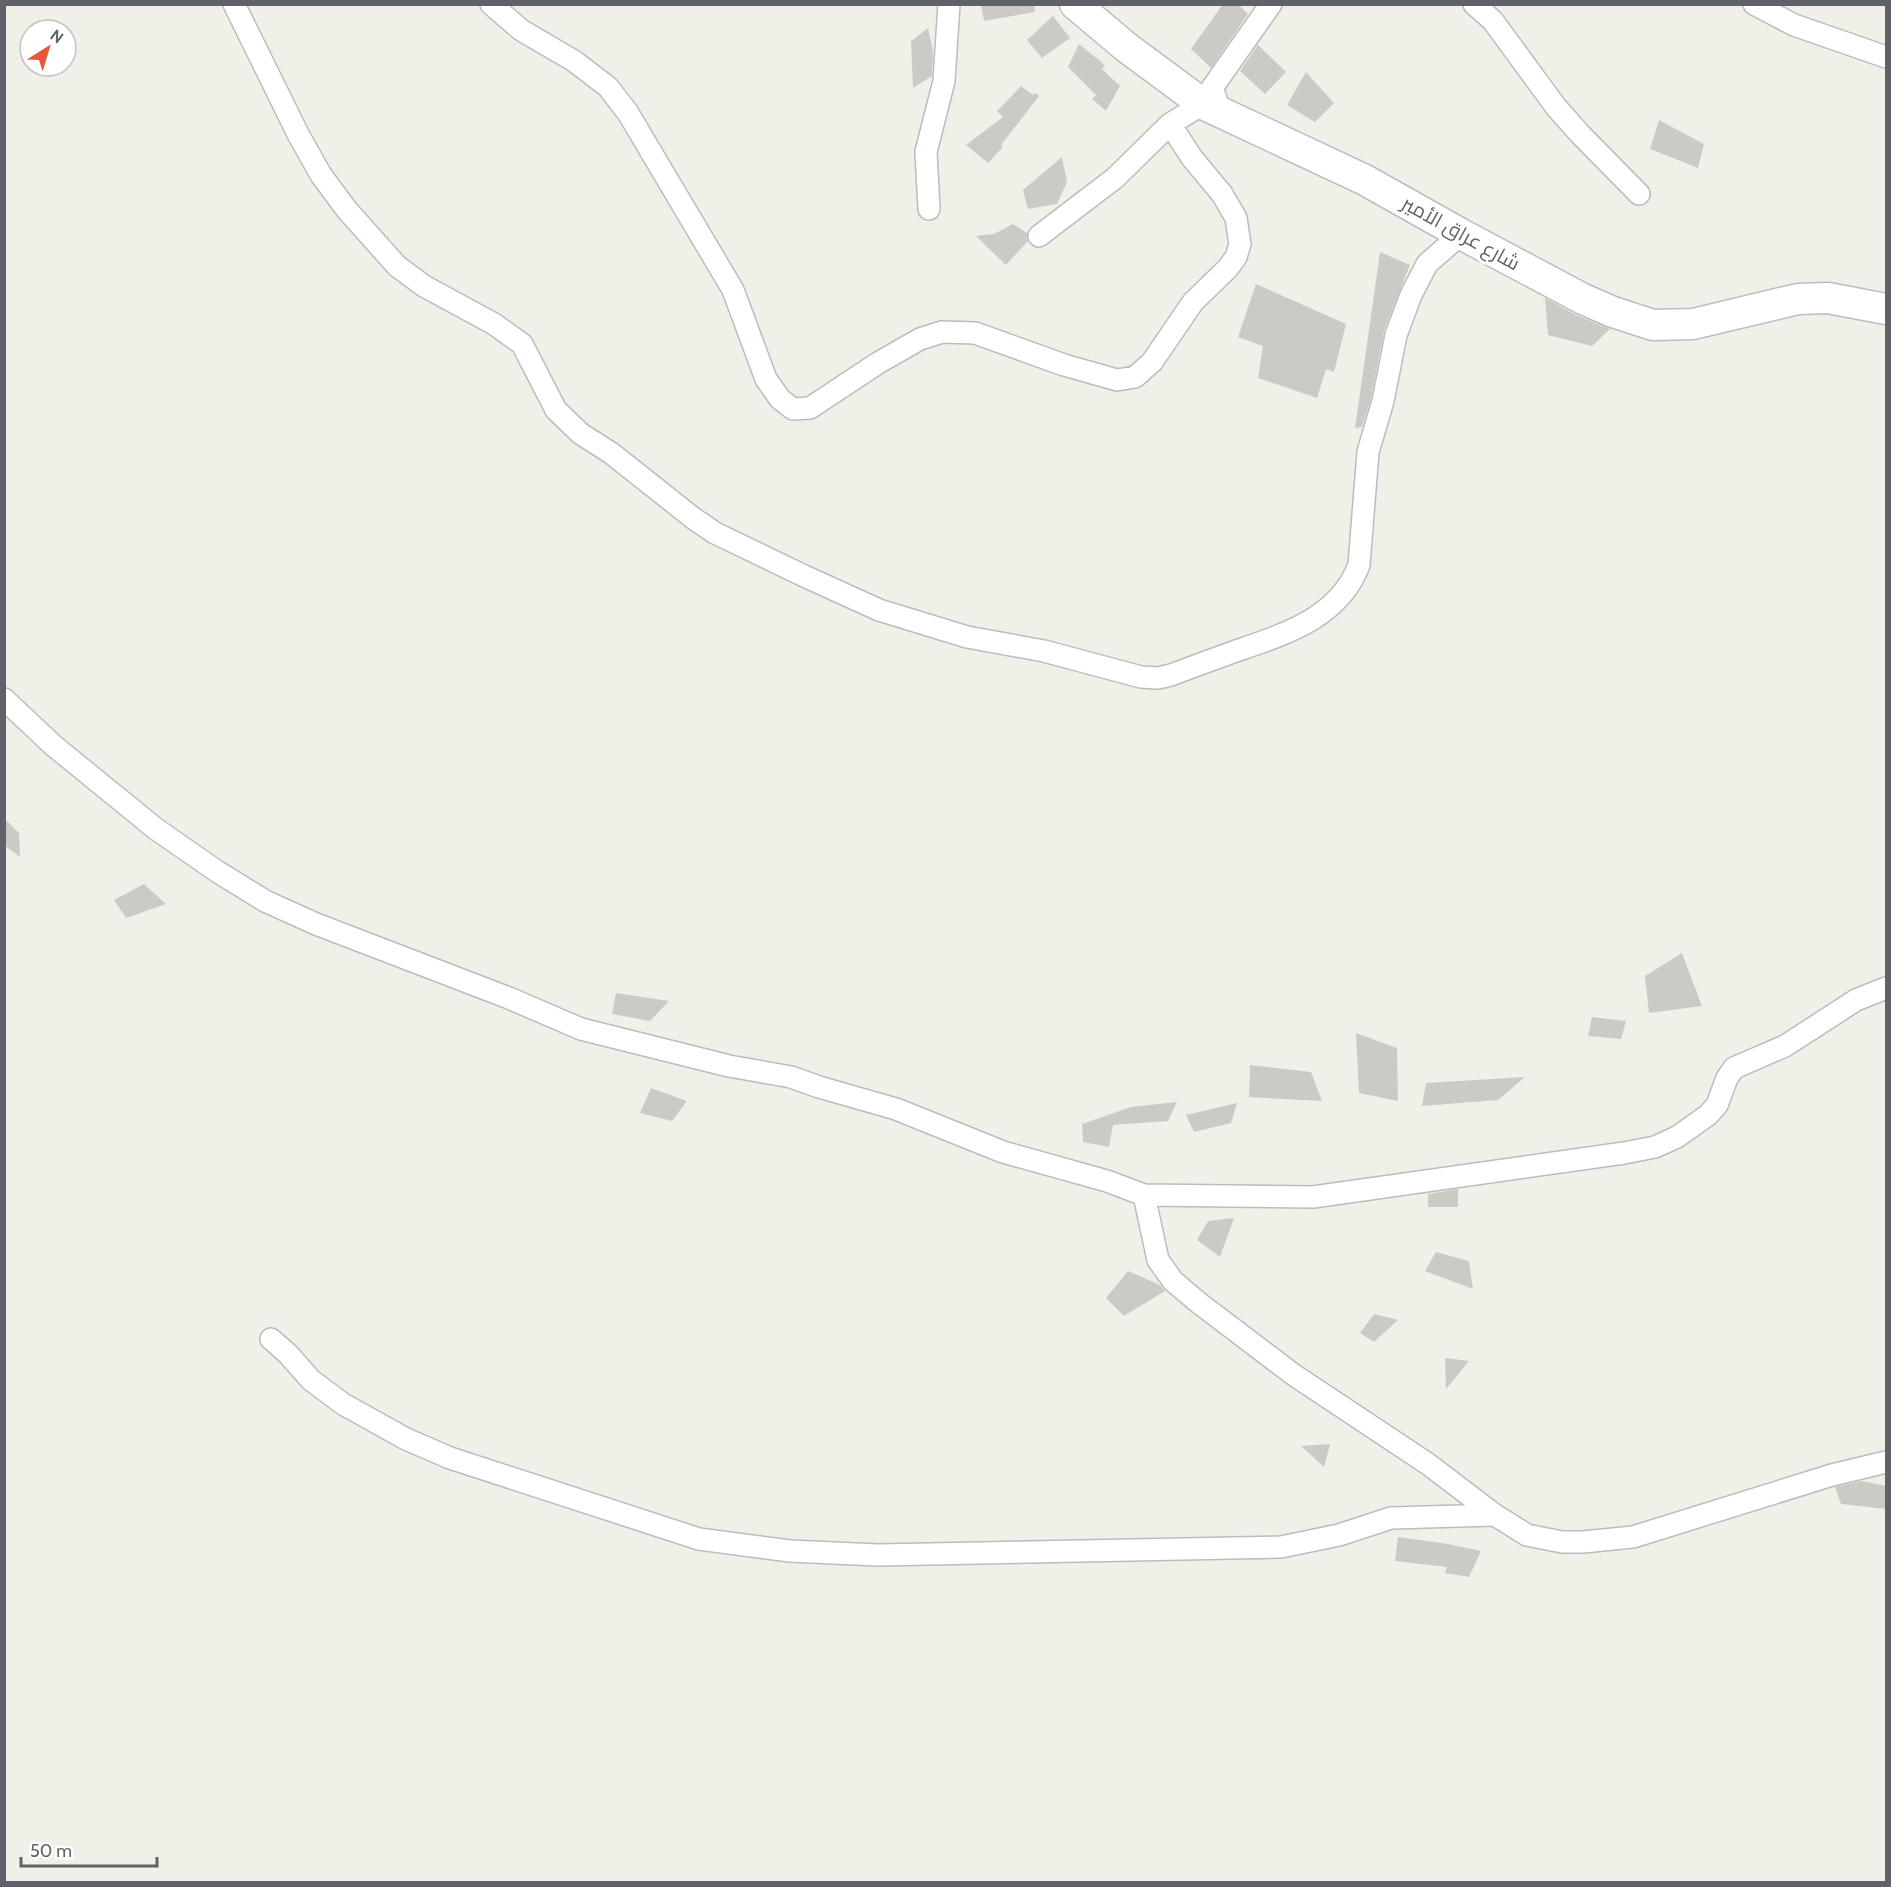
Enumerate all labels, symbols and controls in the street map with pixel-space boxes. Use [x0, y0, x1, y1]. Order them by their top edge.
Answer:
north arrow [18, 18, 78, 78]
text: N [46, 25, 67, 47]
street label: شارع عراق الأمير [1396, 190, 1524, 277]
scale bar [21, 1830, 158, 1868]
text: 50 m [30, 1840, 72, 1862]

